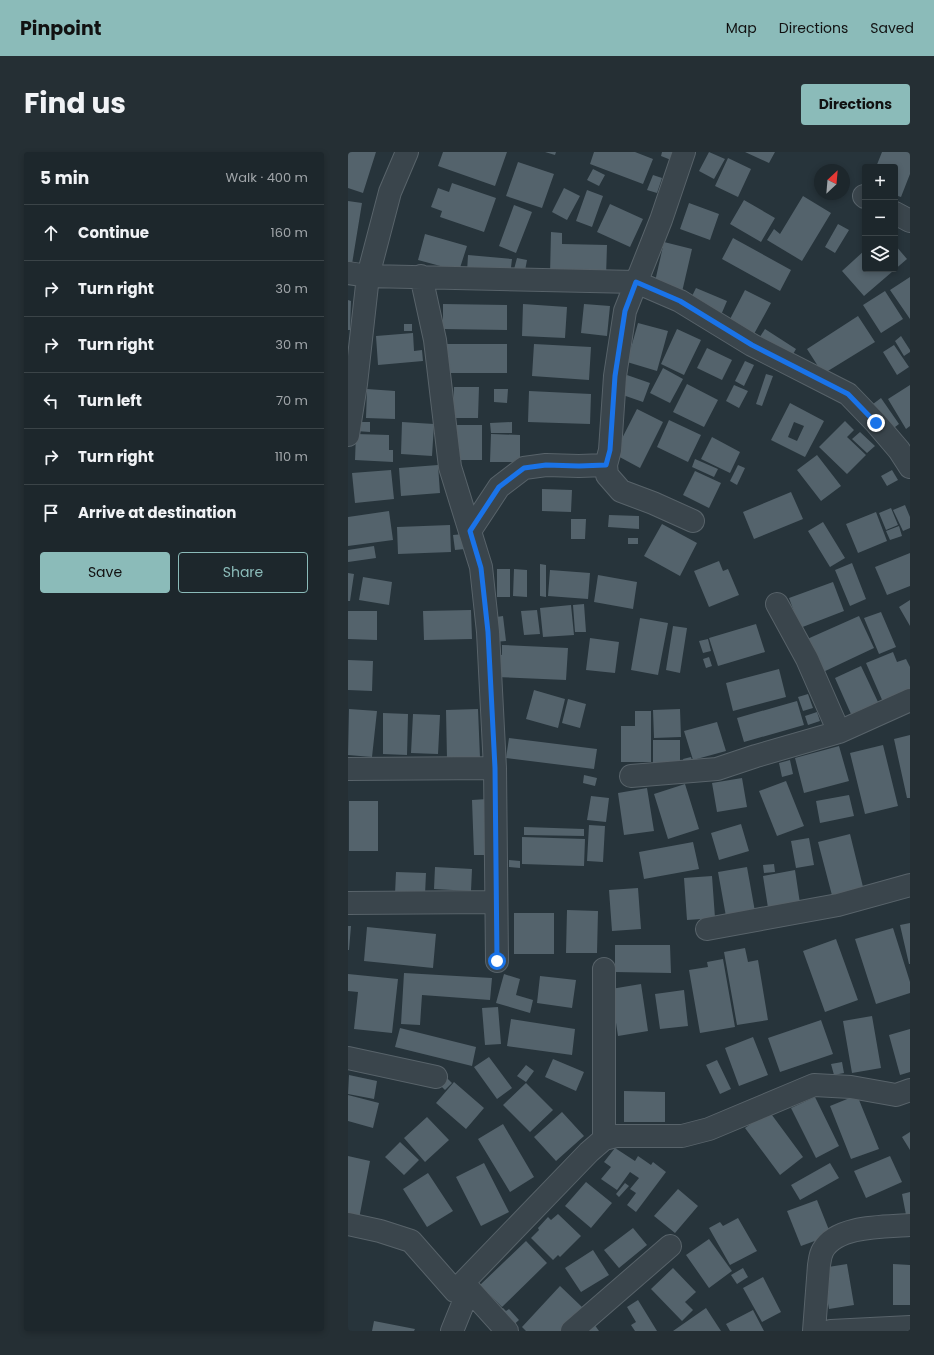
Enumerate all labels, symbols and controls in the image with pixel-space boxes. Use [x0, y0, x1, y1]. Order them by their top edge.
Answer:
text: Pinpoint [20, 15, 101, 42]
text: Map [726, 18, 757, 38]
text: Directions [779, 18, 848, 38]
text: Saved [870, 18, 914, 38]
text: Find us [24, 84, 126, 123]
button: Directions [801, 84, 910, 125]
north arrow [814, 164, 850, 200]
map controls [862, 164, 898, 272]
button: + [862, 164, 898, 200]
text: 5 min [40, 166, 89, 190]
text: Walk · 400 m [226, 168, 308, 187]
button: − [862, 200, 898, 236]
icon: ahead [40, 222, 62, 244]
text: Continue [78, 222, 149, 243]
text: 160 m [271, 223, 308, 242]
button: layers [862, 236, 898, 272]
icon: right [40, 278, 62, 300]
text: Turn right [78, 278, 154, 299]
text: 30 m [275, 279, 308, 298]
icon: right [40, 334, 62, 356]
text: Turn right [78, 334, 154, 355]
text: 30 m [275, 335, 308, 354]
icon: left [40, 390, 62, 412]
text: Turn left [78, 390, 142, 411]
text: 70 m [276, 391, 308, 410]
route end [867, 414, 885, 432]
icon: right [40, 446, 62, 468]
text: Turn right [78, 446, 154, 467]
text: 110 m [275, 447, 308, 466]
icon: arrive [40, 502, 62, 524]
text: Arrive at destination [78, 502, 236, 523]
button: Save [40, 552, 170, 593]
button: Share [178, 552, 308, 593]
route start [488, 952, 506, 970]

